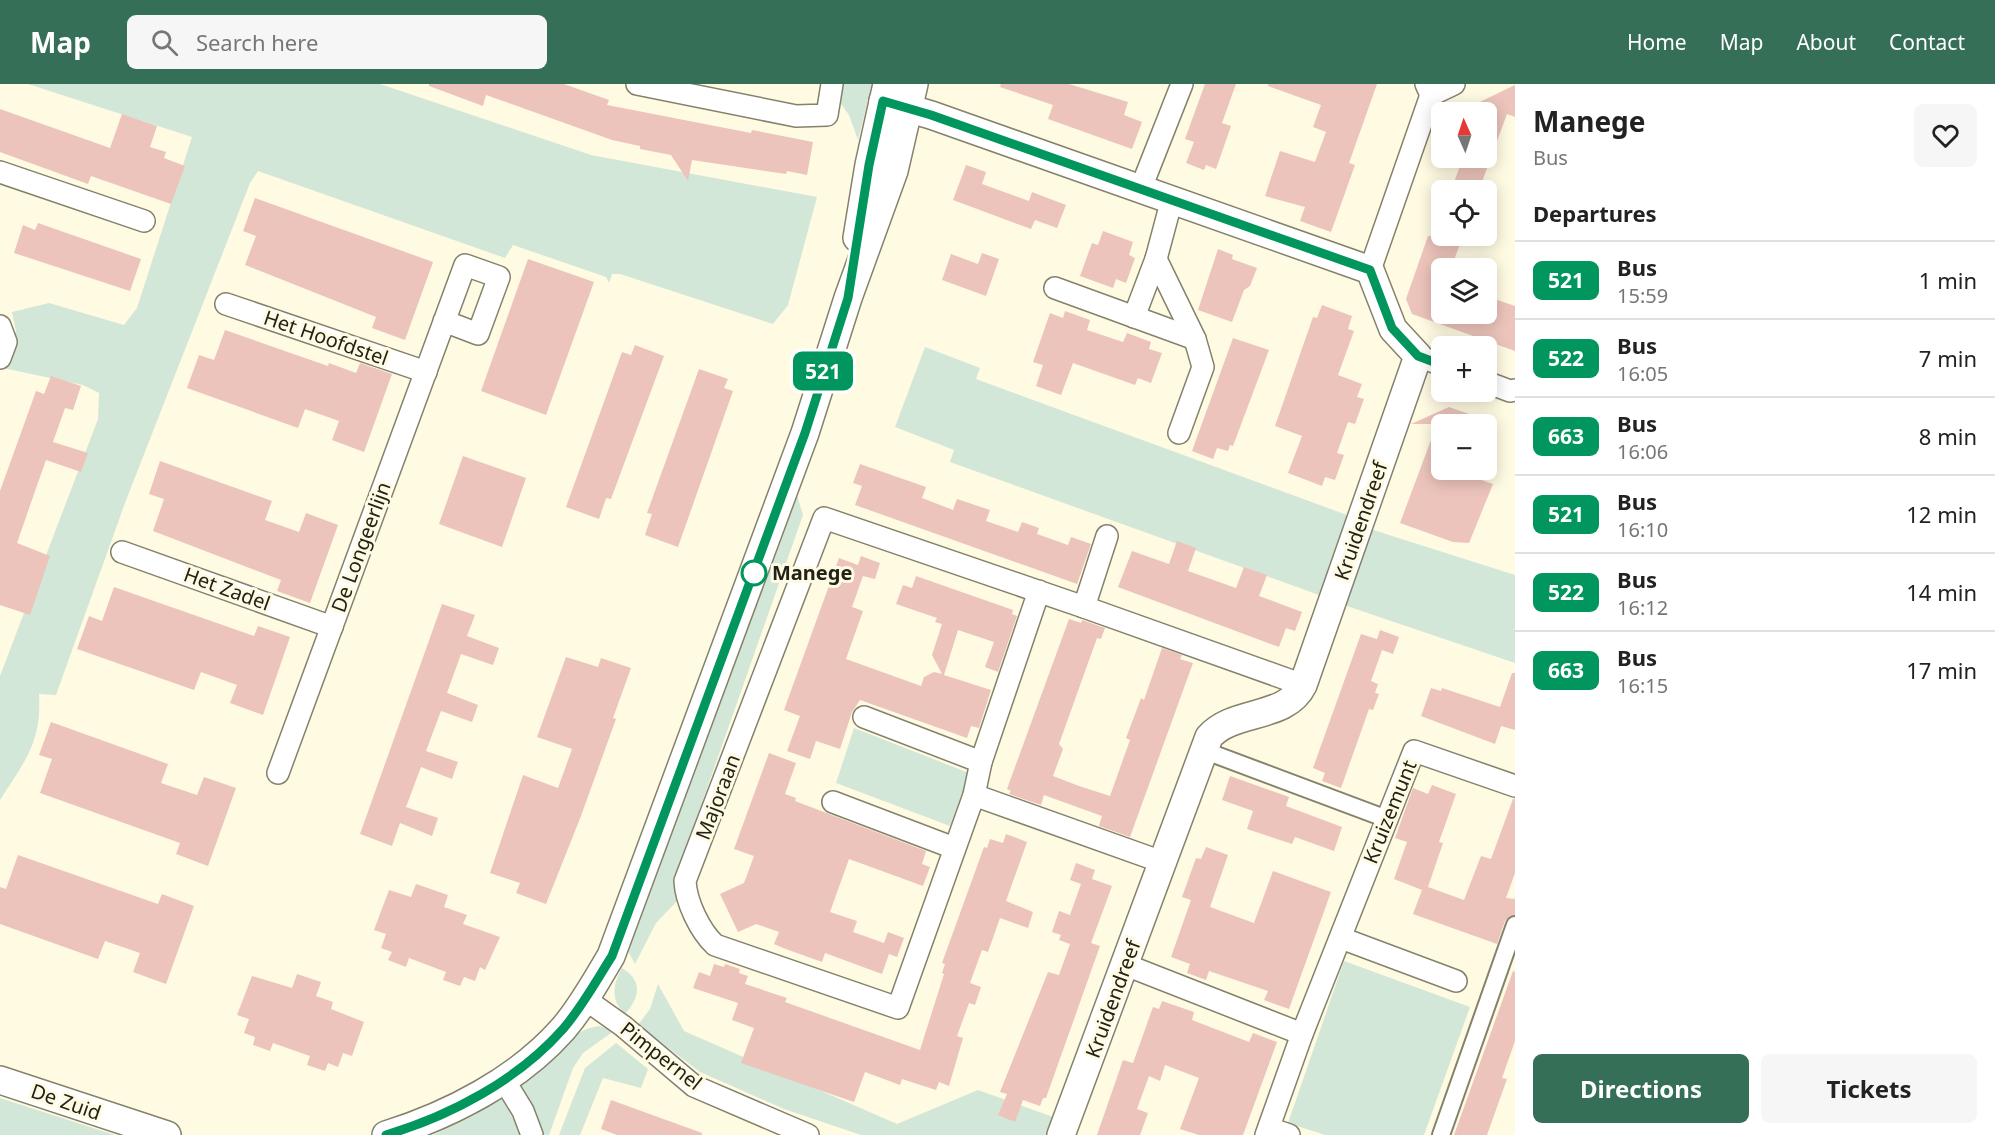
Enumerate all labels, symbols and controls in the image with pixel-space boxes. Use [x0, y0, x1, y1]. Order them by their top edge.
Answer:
search box [127, 15, 547, 69]
text: Map [30, 23, 91, 61]
icon: search [148, 26, 181, 59]
text: Search here [196, 27, 318, 57]
text: Home [1627, 28, 1687, 56]
text: Map [1720, 28, 1763, 56]
text: About [1796, 28, 1856, 56]
text: Contact [1889, 28, 1965, 56]
north arrow [1431, 102, 1497, 168]
map controls [1431, 102, 1497, 480]
text: Manege [1533, 102, 1646, 140]
button: heart [1914, 104, 1977, 167]
text: Bus [1533, 144, 1568, 171]
button: locate [1431, 180, 1497, 246]
text: Departures [1533, 198, 1657, 228]
text: Bus [1617, 252, 1657, 282]
button: layers [1431, 258, 1497, 324]
text: 1 min [1919, 265, 1977, 295]
text: 521 [1548, 266, 1584, 294]
text: 15:59 [1617, 282, 1668, 309]
street label: Het Hoofdstel [260, 304, 392, 371]
text: Bus [1617, 330, 1657, 360]
button: + [1431, 336, 1497, 402]
text: 7 min [1919, 343, 1977, 373]
text: 522 [1548, 344, 1584, 372]
line badge: 521 [788, 352, 858, 390]
text: 521 [805, 357, 841, 385]
text: 16:05 [1617, 360, 1668, 387]
text: Bus [1617, 408, 1657, 438]
button: − [1431, 414, 1497, 480]
text: 8 min [1919, 421, 1977, 451]
text: 663 [1548, 422, 1584, 450]
text: 16:06 [1617, 438, 1668, 465]
street label: Kruidendreef [1328, 457, 1394, 584]
street label: De Longeerlijn [324, 478, 397, 616]
text: Bus [1617, 486, 1657, 516]
text: 12 min [1906, 499, 1977, 529]
text: 521 [1548, 500, 1584, 528]
text: 16:10 [1617, 516, 1668, 543]
place label: Manege [772, 559, 852, 586]
street label: Het Zadel [180, 560, 274, 617]
marker: Manege [741, 560, 767, 586]
text: Bus [1617, 564, 1657, 594]
text: 14 min [1906, 577, 1977, 607]
text: 522 [1548, 578, 1584, 606]
text: 16:12 [1617, 594, 1668, 621]
text: Bus [1617, 642, 1657, 672]
text: 17 min [1906, 655, 1977, 685]
text: 663 [1548, 656, 1584, 684]
text: 16:15 [1617, 672, 1668, 699]
street label: Majoraan [689, 750, 746, 843]
street label: Kruizemunt [1357, 756, 1423, 868]
street label: Kruidendreef [1079, 935, 1147, 1062]
street label: Pimpernel [615, 1015, 708, 1096]
button: Directions [1533, 1054, 1749, 1123]
button: Tickets [1761, 1054, 1977, 1123]
street label: De Zuid [28, 1077, 105, 1126]

